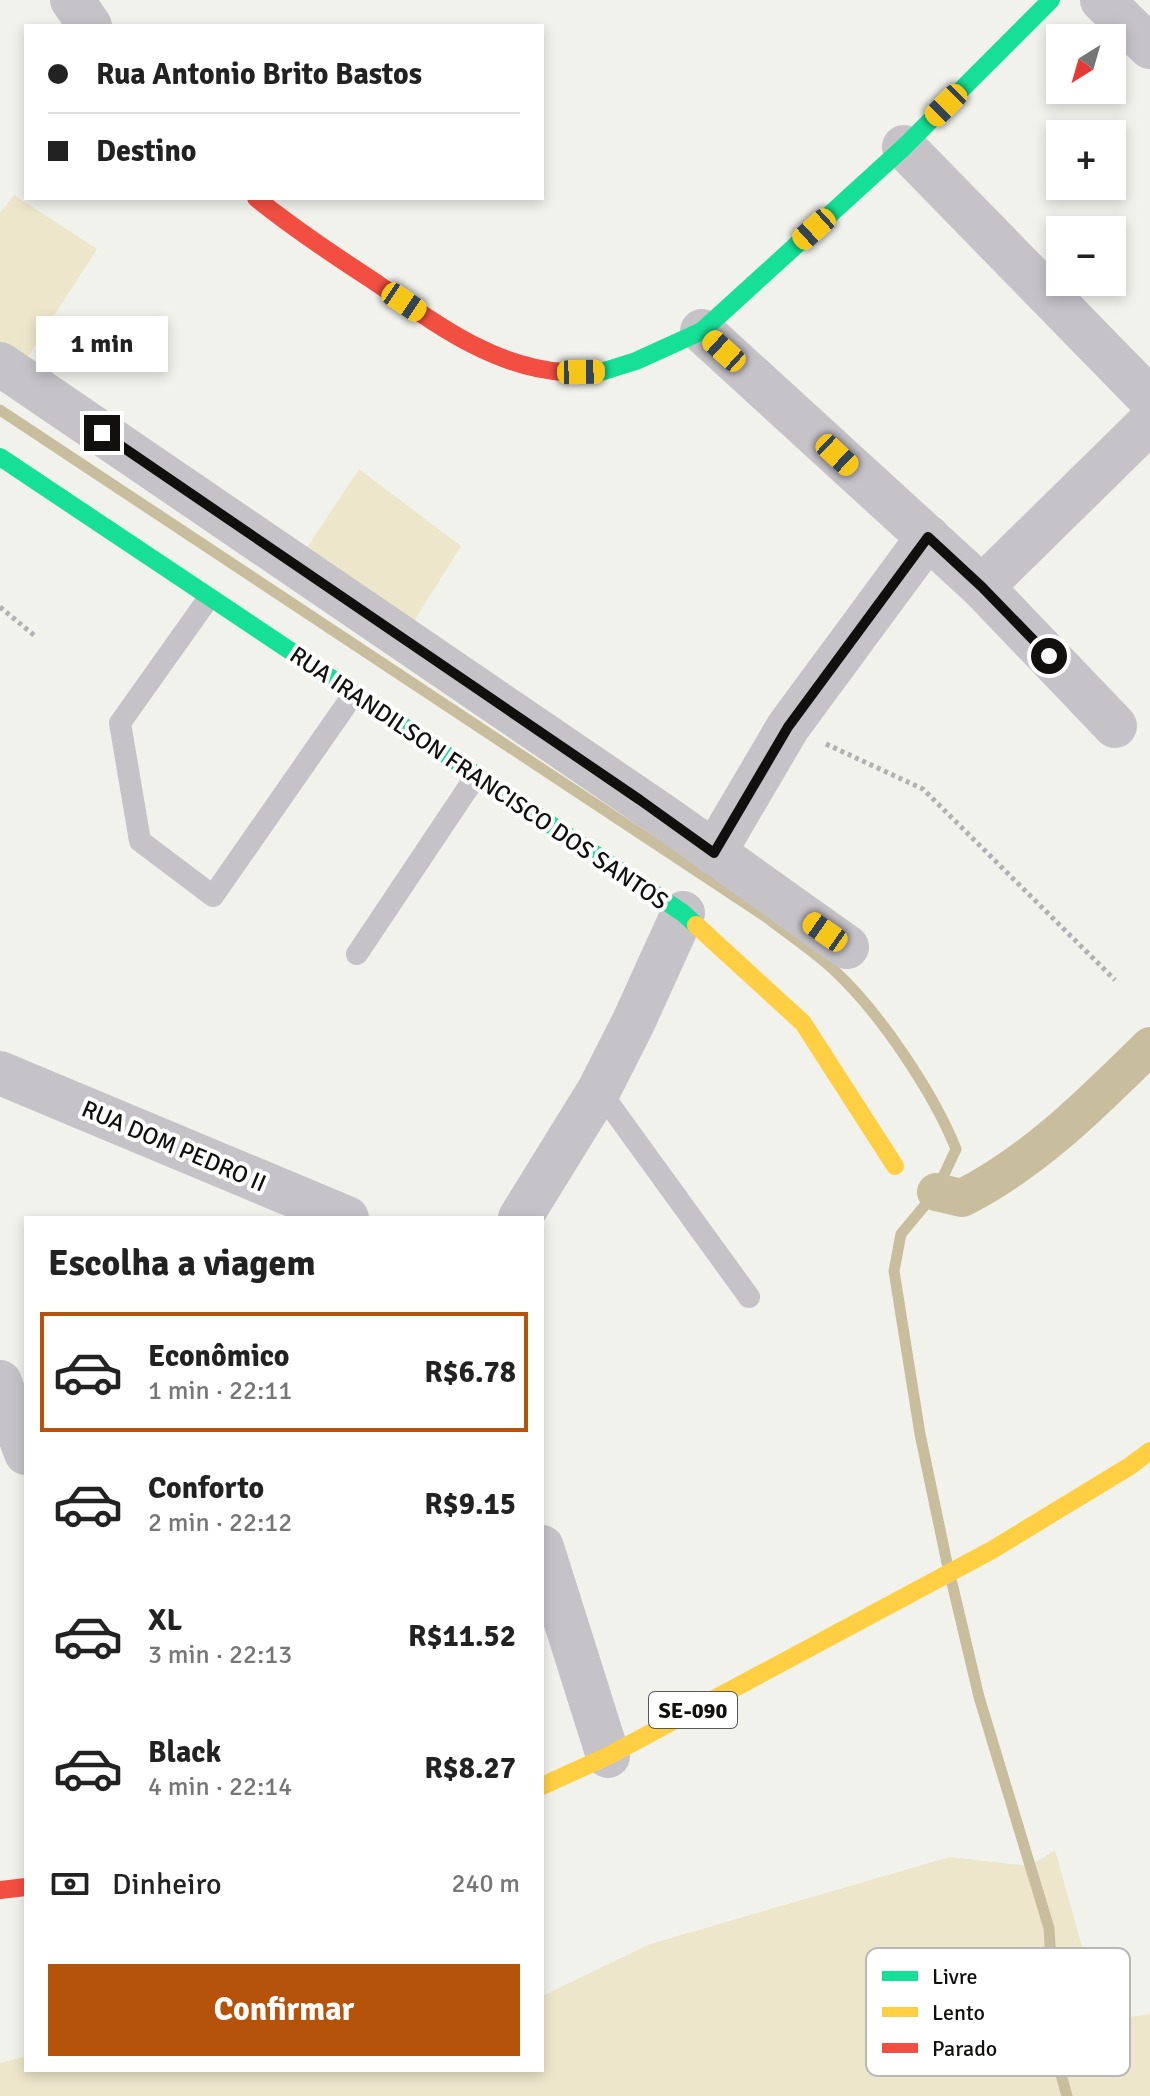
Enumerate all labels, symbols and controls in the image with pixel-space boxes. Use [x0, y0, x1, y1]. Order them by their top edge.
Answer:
north arrow [1046, 24, 1126, 104]
map controls [1046, 24, 1126, 296]
text: Rua Antonio Brito Bastos [96, 56, 422, 93]
car [921, 80, 971, 130]
button: + [1046, 120, 1126, 200]
text: Destino [96, 133, 197, 170]
car [788, 204, 840, 254]
button: − [1046, 216, 1126, 296]
car [377, 279, 431, 325]
callout: 1 min [36, 317, 168, 373]
car [698, 326, 750, 376]
text: 1 min [71, 328, 133, 360]
car [557, 360, 605, 384]
route end [84, 415, 120, 451]
car [811, 430, 863, 480]
route start [1031, 638, 1067, 674]
street label: RUA IRANDILSON FRANCISCO DOS SANTOS [284, 640, 674, 916]
car [798, 908, 852, 956]
street label: RUA DOM PEDRO II [77, 1094, 271, 1198]
text: Escolha a viagem [48, 1241, 316, 1286]
icon: car [52, 1336, 124, 1408]
text: Econômico [148, 1338, 290, 1375]
text: R$6.78 [424, 1354, 516, 1391]
text: 1 min · 22:11 [148, 1375, 292, 1407]
icon: car [52, 1468, 124, 1540]
text: Conforto [148, 1470, 264, 1507]
text: R$9.15 [424, 1486, 516, 1523]
text: 2 min · 22:12 [148, 1507, 292, 1539]
icon: car [52, 1600, 124, 1672]
text: XL [148, 1602, 182, 1639]
text: R$11.52 [408, 1618, 516, 1655]
text: 3 min · 22:13 [148, 1639, 292, 1671]
road number: SE-090 [649, 1692, 737, 1728]
icon: car [52, 1732, 124, 1804]
text: Black [148, 1734, 221, 1771]
text: R$8.27 [424, 1750, 516, 1787]
text: 4 min · 22:14 [148, 1771, 292, 1803]
icon: cash [48, 1862, 92, 1906]
text: Dinheiro [112, 1866, 222, 1903]
text: 240 m [451, 1868, 520, 1900]
legend [866, 1948, 1130, 2076]
text: Livre [932, 1963, 978, 1990]
button: Confirmar [48, 1964, 520, 2056]
text: Lento [932, 1999, 985, 2026]
text: Parado [932, 2035, 997, 2062]

